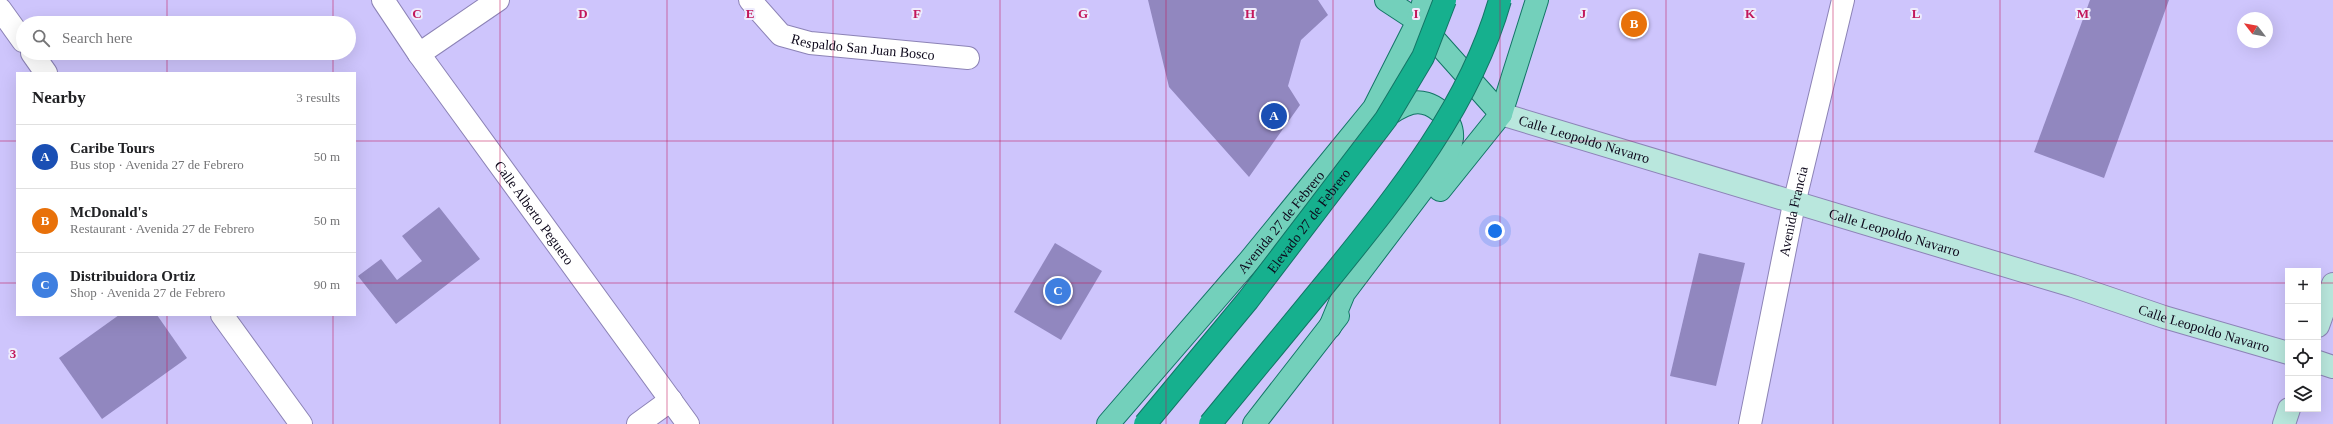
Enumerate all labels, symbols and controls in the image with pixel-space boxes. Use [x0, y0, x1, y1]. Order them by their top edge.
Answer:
text: C [412, 6, 422, 21]
text: D [578, 6, 588, 21]
text: E [746, 6, 754, 21]
text: F [913, 6, 921, 21]
text: G [1078, 6, 1088, 21]
text: H [1245, 6, 1255, 21]
text: I [1413, 6, 1419, 21]
text: J [1580, 6, 1587, 21]
text: K [1745, 6, 1756, 21]
text: L [1912, 6, 1921, 21]
text: M [2077, 6, 2089, 21]
pin: B [1621, 9, 1647, 39]
north arrow [2237, 12, 2273, 48]
search box [16, 16, 356, 60]
icon: search [30, 27, 52, 49]
text: Search here [62, 30, 132, 46]
street label: Respaldo San Juan Bosco [790, 31, 935, 63]
text: Nearby [32, 88, 86, 107]
text: 3 results [296, 90, 340, 105]
pin: A [1261, 101, 1287, 131]
street label: Calle Leopoldo Navarro [1517, 113, 1652, 166]
text: Caribe Tours [70, 140, 155, 156]
text: A [40, 149, 50, 164]
text: 50 m [314, 149, 340, 164]
text: Bus stop · Avenida 27 de Febrero [70, 157, 244, 172]
street label: Calle Alberto Peguero [491, 158, 577, 268]
street label: Avenida Francia [1777, 164, 1811, 258]
street label: Elevado 27 de Febrero [1264, 166, 1353, 276]
street label: Avenida 27 de Febrero [1235, 168, 1328, 276]
text: McDonald's [70, 204, 148, 220]
street label: Calle Leopoldo Navarro [1827, 206, 1962, 260]
text: B [41, 213, 49, 228]
text: 50 m [314, 213, 340, 228]
text: Restaurant · Avenida 27 de Febrero [70, 221, 254, 236]
your location [1485, 221, 1505, 241]
text: Distribuidora Ortiz [70, 268, 195, 284]
map controls [2285, 268, 2321, 412]
button: + [2285, 268, 2321, 304]
pin: C [1045, 276, 1071, 306]
text: C [40, 277, 50, 292]
text: 90 m [314, 277, 340, 292]
text: Shop · Avenida 27 de Febrero [70, 285, 225, 300]
street label: Calle Leopoldo Navarro [2136, 302, 2271, 355]
button: − [2285, 304, 2321, 340]
button: locate [2285, 340, 2321, 376]
text: 3 [10, 346, 17, 361]
button: layers [2285, 376, 2321, 412]

